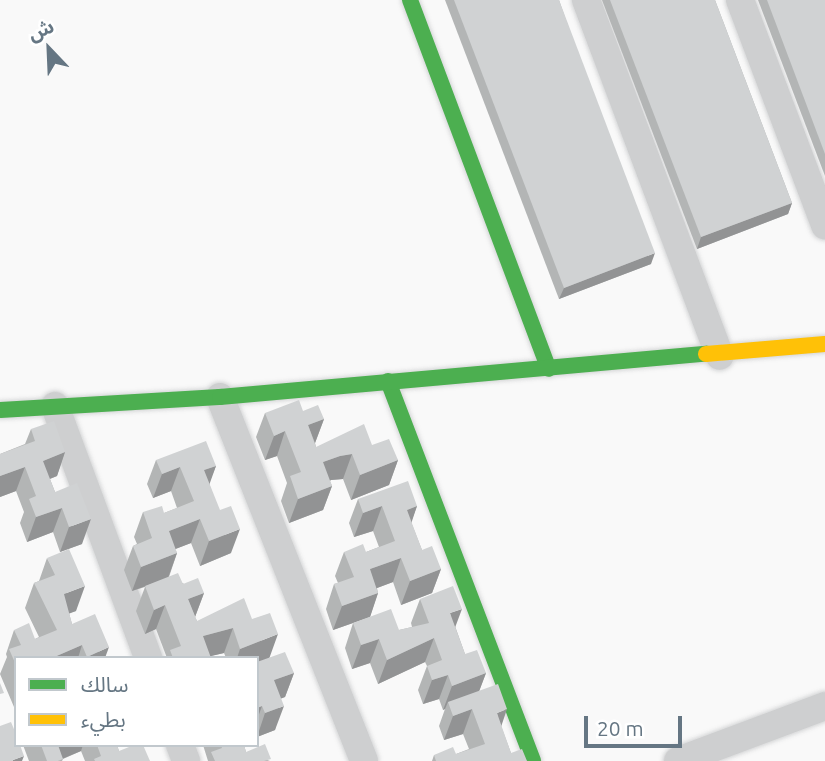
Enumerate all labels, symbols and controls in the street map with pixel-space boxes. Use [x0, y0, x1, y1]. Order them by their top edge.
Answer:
north arrow [14, 14, 84, 84]
text: ش [25, 14, 57, 45]
legend [14, 656, 259, 747]
text: سالك [81, 672, 128, 696]
scale bar [587, 702, 685, 746]
text: بطيء [81, 707, 126, 731]
text: 20 m [597, 716, 644, 740]

